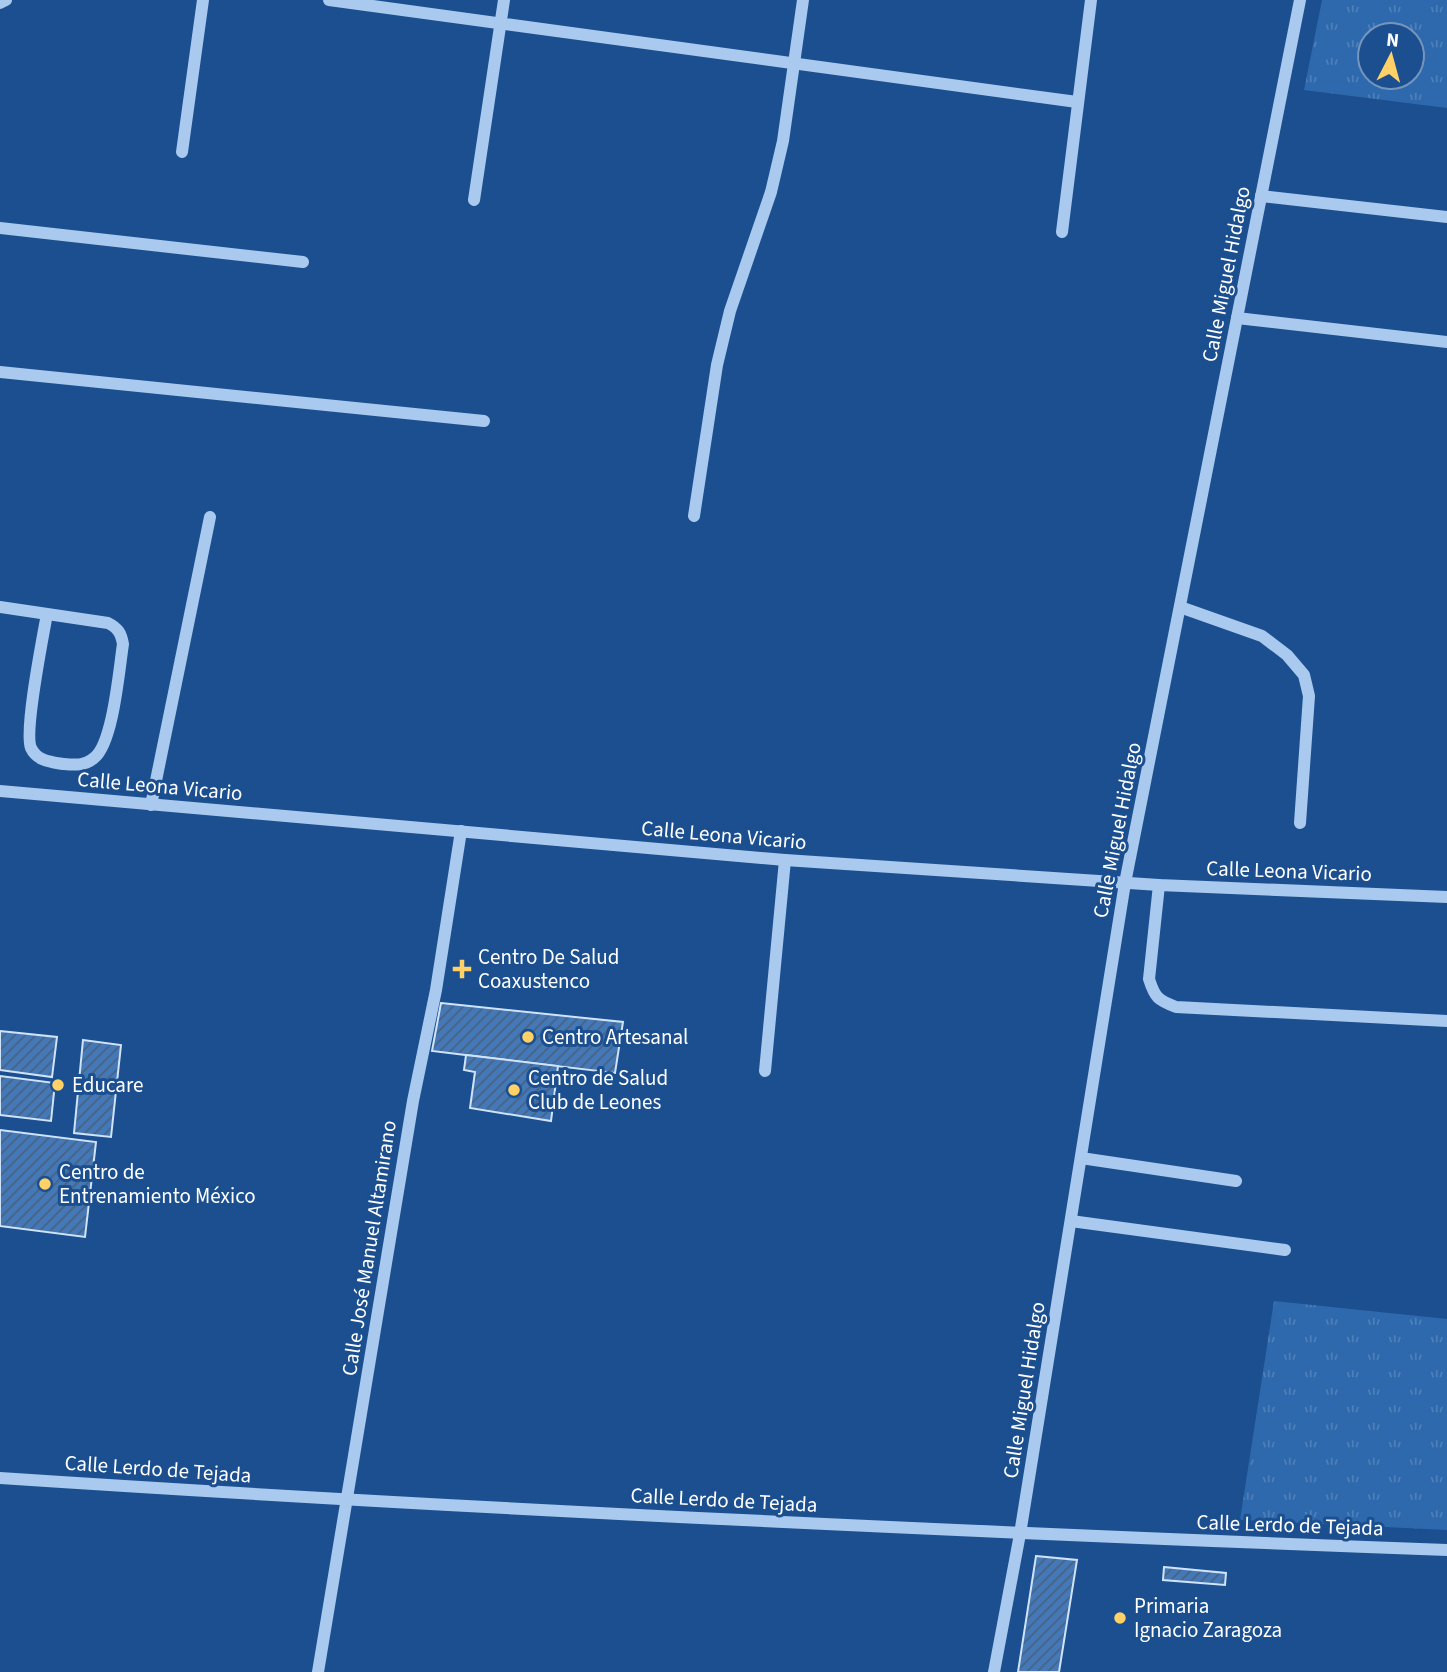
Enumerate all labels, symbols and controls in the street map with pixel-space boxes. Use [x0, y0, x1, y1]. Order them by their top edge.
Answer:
north arrow [1356, 21, 1426, 91]
text: N [1385, 26, 1400, 55]
street label: Calle Miguel Hidalgo [1194, 184, 1258, 364]
street label: Calle Miguel Hidalgo [1085, 740, 1149, 920]
street label: Calle Leona Vicario [76, 764, 244, 808]
street label: Calle Leona Vicario [640, 813, 808, 857]
street label: Calle Leona Vicario [1206, 853, 1372, 889]
place label: Centro De Salud Coaxustenco [478, 942, 619, 996]
marker: Centro De Salud Coaxustenco [452, 959, 472, 979]
place label: Centro Artesanal [542, 1022, 688, 1052]
marker: Centro Artesanal [520, 1029, 536, 1045]
place label: Centro de Salud Club de Leones [528, 1063, 668, 1117]
place label: Educare [72, 1070, 143, 1100]
marker: Educare [50, 1077, 66, 1093]
marker: Centro de Salud Club de Leones [506, 1082, 522, 1098]
street label: Calle José Manuel Altamirano [334, 1118, 404, 1378]
place label: Centro de Entrenamiento México [59, 1157, 256, 1211]
marker: Centro de Entrenamiento México [37, 1176, 53, 1192]
street label: Calle Miguel Hidalgo [995, 1300, 1053, 1480]
street label: Calle Lerdo de Tejada [64, 1448, 252, 1490]
street label: Calle Lerdo de Tejada [630, 1480, 818, 1520]
street label: Calle Lerdo de Tejada [1196, 1507, 1384, 1543]
place label: Primaria Ignacio Zaragoza [1134, 1591, 1282, 1645]
marker: Primaria Ignacio Zaragoza [1112, 1610, 1128, 1626]

